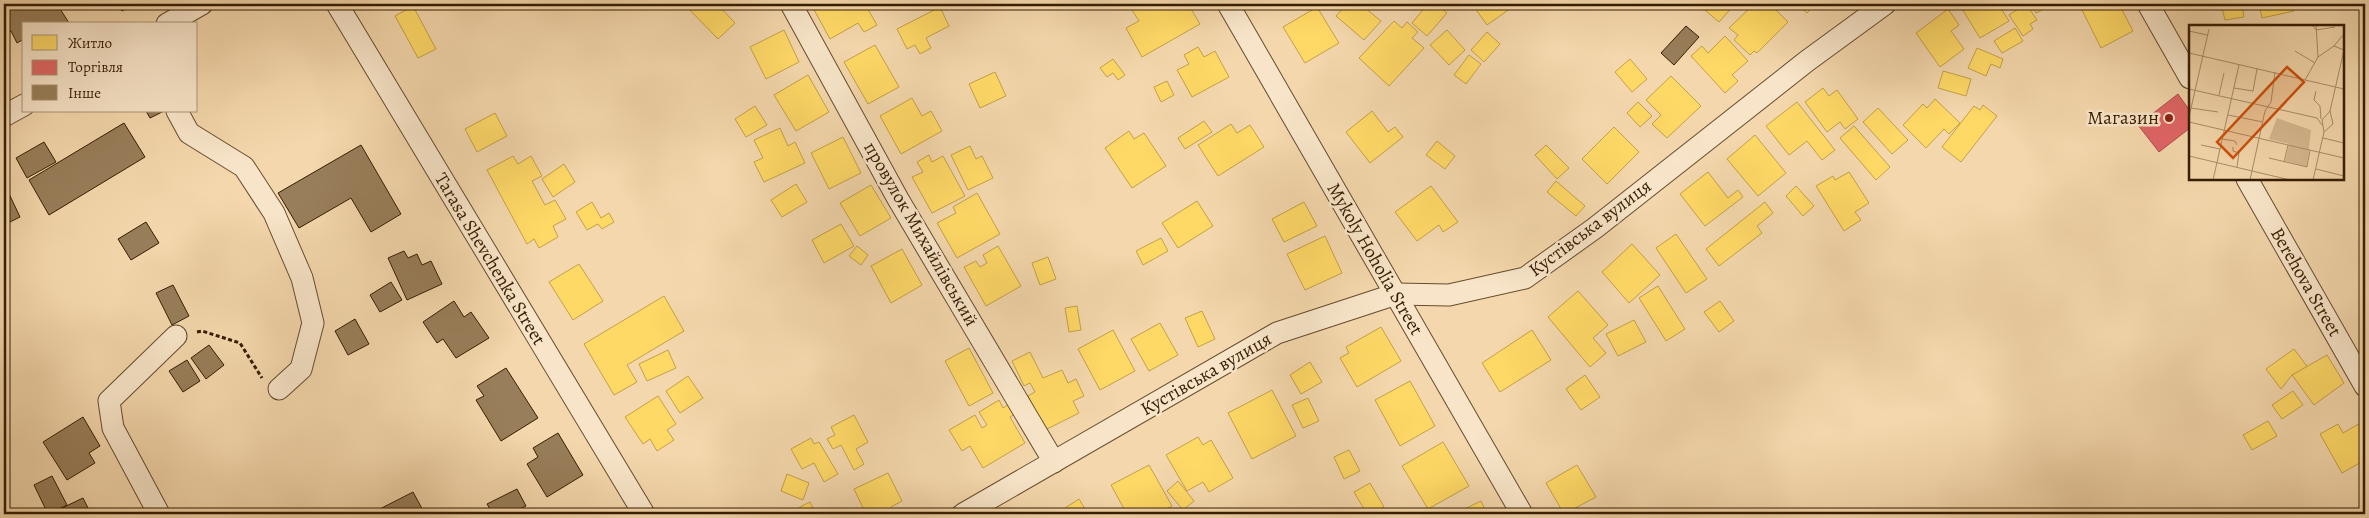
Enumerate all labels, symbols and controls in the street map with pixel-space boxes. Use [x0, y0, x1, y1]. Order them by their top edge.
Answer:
legend [22, 22, 198, 112]
inset map [2189, 25, 2344, 180]
text: Житло [68, 33, 112, 53]
text: Торгівля [68, 57, 123, 77]
text: Інше [68, 83, 101, 103]
place label: Магазин [2087, 105, 2159, 131]
marker: Магазин [2163, 112, 2175, 124]
street label: провулок Михайлівський [857, 137, 985, 331]
street label: Tarasa Shevchenka Street [428, 168, 552, 350]
street label: Кустівська вулиця [1523, 173, 1657, 283]
street label: Mykoly Hoholia Street [1321, 178, 1429, 340]
street label: Berehova Street [2264, 223, 2348, 341]
street label: Кустівська вулиця [1136, 326, 1276, 422]

